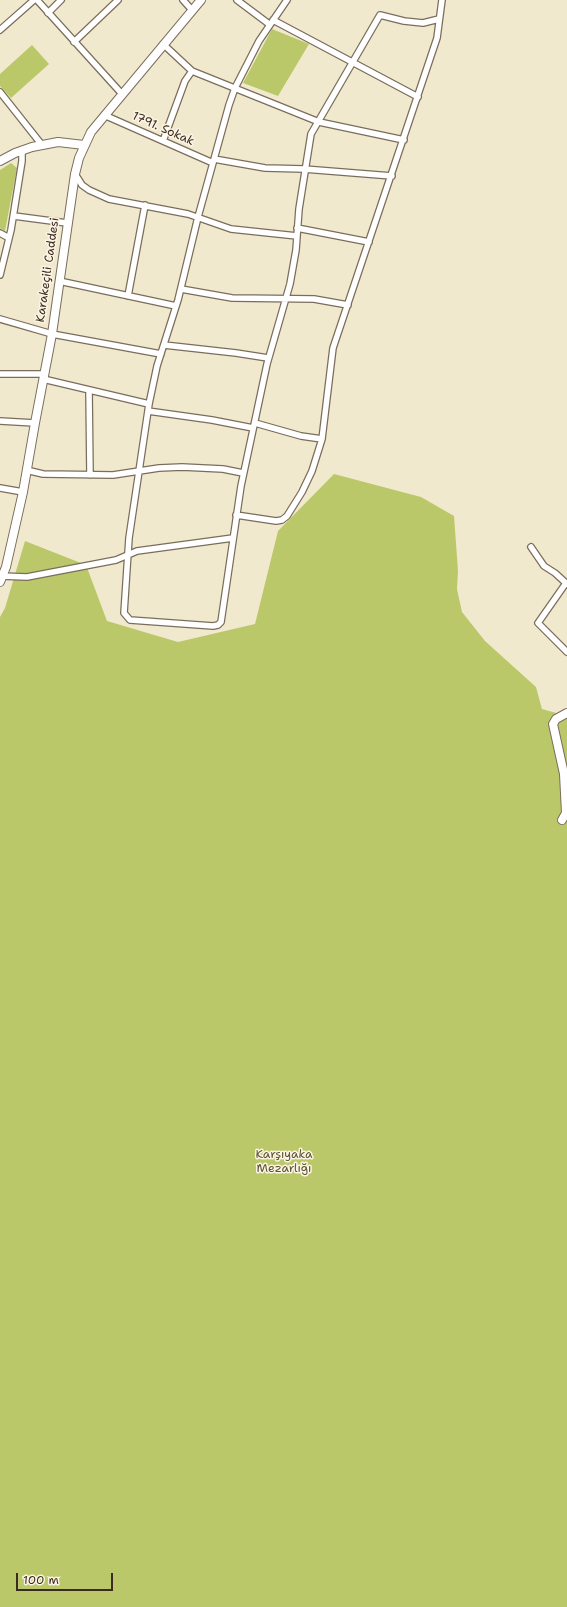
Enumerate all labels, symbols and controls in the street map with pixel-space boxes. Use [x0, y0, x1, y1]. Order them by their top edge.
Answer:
street label: 1791. Sokak [130, 109, 196, 149]
street label: Karakeçili Caddesi [34, 217, 62, 323]
park label: Karşıyaka Mezarlığı [255, 1148, 313, 1176]
scale bar [18, 1565, 115, 1591]
text: 100 m [23, 1572, 59, 1588]

